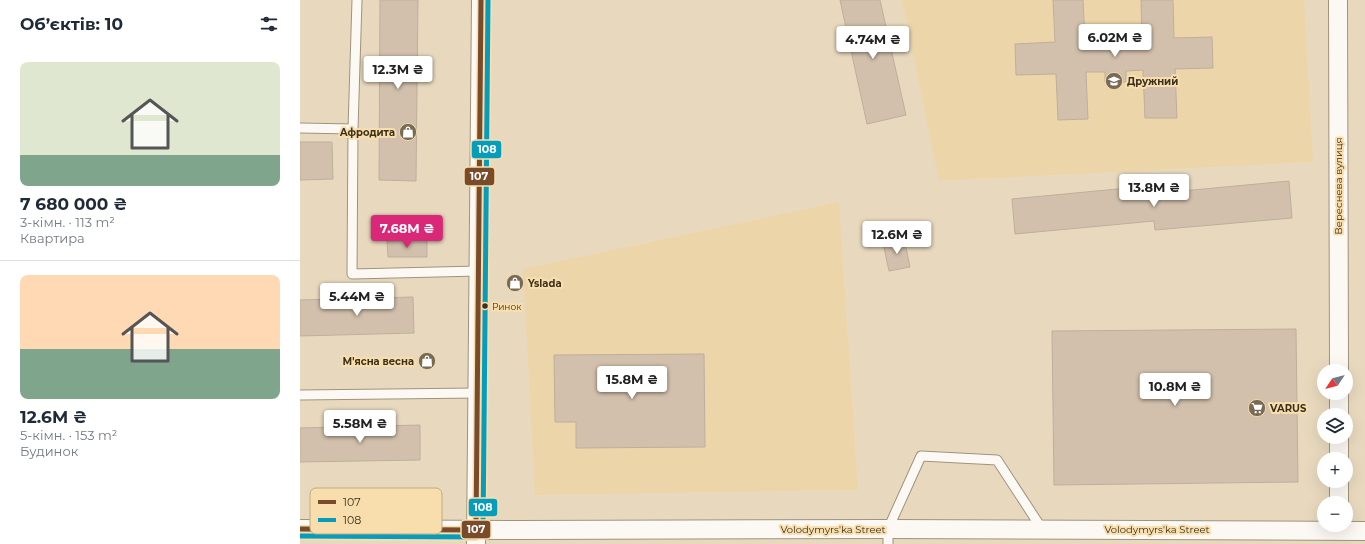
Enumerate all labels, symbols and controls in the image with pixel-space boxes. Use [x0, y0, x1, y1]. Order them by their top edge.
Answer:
icon: filters [258, 13, 280, 35]
text: Об’єктів: 10 [20, 14, 123, 34]
pin: 6.02M ₴ [1078, 24, 1152, 58]
pin: 4.74M ₴ [836, 26, 910, 60]
text: 6.02M ₴ [1088, 29, 1142, 45]
text: 4.74M ₴ [845, 31, 901, 47]
pin: 12.3M ₴ [361, 56, 435, 90]
text: 12.3M ₴ [373, 61, 423, 77]
school or university icon: Дружний [1104, 71, 1124, 91]
place label: Дружний [1127, 75, 1178, 88]
icon: home [114, 88, 186, 160]
shop icon: Афродита [398, 122, 418, 142]
place label: Афродита [340, 126, 395, 139]
street label: Вереснева вулиця [1332, 137, 1345, 235]
line badge: 108 [471, 140, 502, 159]
text: 108 [477, 142, 497, 156]
line badge: 107 [464, 167, 495, 186]
text: 107 [470, 169, 488, 183]
pin: 13.8M ₴ [1117, 174, 1191, 208]
text: 13.8M ₴ [1128, 179, 1180, 195]
text: 7 680 000 ₴ [20, 194, 127, 214]
text: 3-кімн. · 113 m² [20, 214, 115, 230]
pin: 7.68M ₴ [370, 215, 444, 249]
text: 7.68M ₴ [380, 220, 434, 236]
pin: 12.6M ₴ [860, 221, 934, 255]
text: 12.6M ₴ [871, 226, 923, 242]
text: Квартира [20, 230, 85, 246]
shop icon: Yslada [505, 273, 525, 293]
place label: Yslada [527, 277, 562, 290]
pin: 5.44M ₴ [320, 283, 394, 317]
text: 5.44M ₴ [329, 288, 385, 304]
icon: home [114, 301, 186, 373]
marker: Ринок [480, 301, 490, 311]
place label: Ринок [492, 301, 522, 312]
shop icon: М'ясна весна [417, 351, 437, 371]
place label: М'ясна весна [343, 355, 414, 368]
north arrow [1317, 364, 1353, 400]
map controls [1317, 364, 1353, 532]
pin: 15.8M ₴ [595, 366, 669, 400]
text: 15.8M ₴ [606, 371, 658, 387]
pin: 10.8M ₴ [1138, 373, 1212, 407]
text: 10.8M ₴ [1149, 378, 1201, 394]
supermarket icon: VARUS [1247, 398, 1267, 418]
place label: VARUS [1269, 402, 1307, 415]
text: 12.6M ₴ [20, 407, 87, 427]
button: layers [1317, 408, 1353, 444]
pin: 5.58M ₴ [323, 410, 397, 444]
text: 5.58M ₴ [333, 415, 387, 431]
text: 5-кімн. · 153 m² [20, 427, 117, 443]
text: Будинок [20, 443, 78, 459]
button: + [1317, 452, 1353, 488]
legend [310, 488, 442, 534]
text: 107 [343, 495, 361, 509]
button: − [1317, 496, 1353, 532]
line badge: 108 [468, 498, 498, 517]
text: 108 [473, 500, 493, 514]
text: 108 [343, 513, 361, 527]
line badge: 107 [461, 520, 491, 539]
text: 107 [467, 522, 485, 536]
street label: Volodymyrs'ka Street [780, 523, 886, 536]
street label: Volodymyrs'ka Street [1104, 523, 1210, 536]

